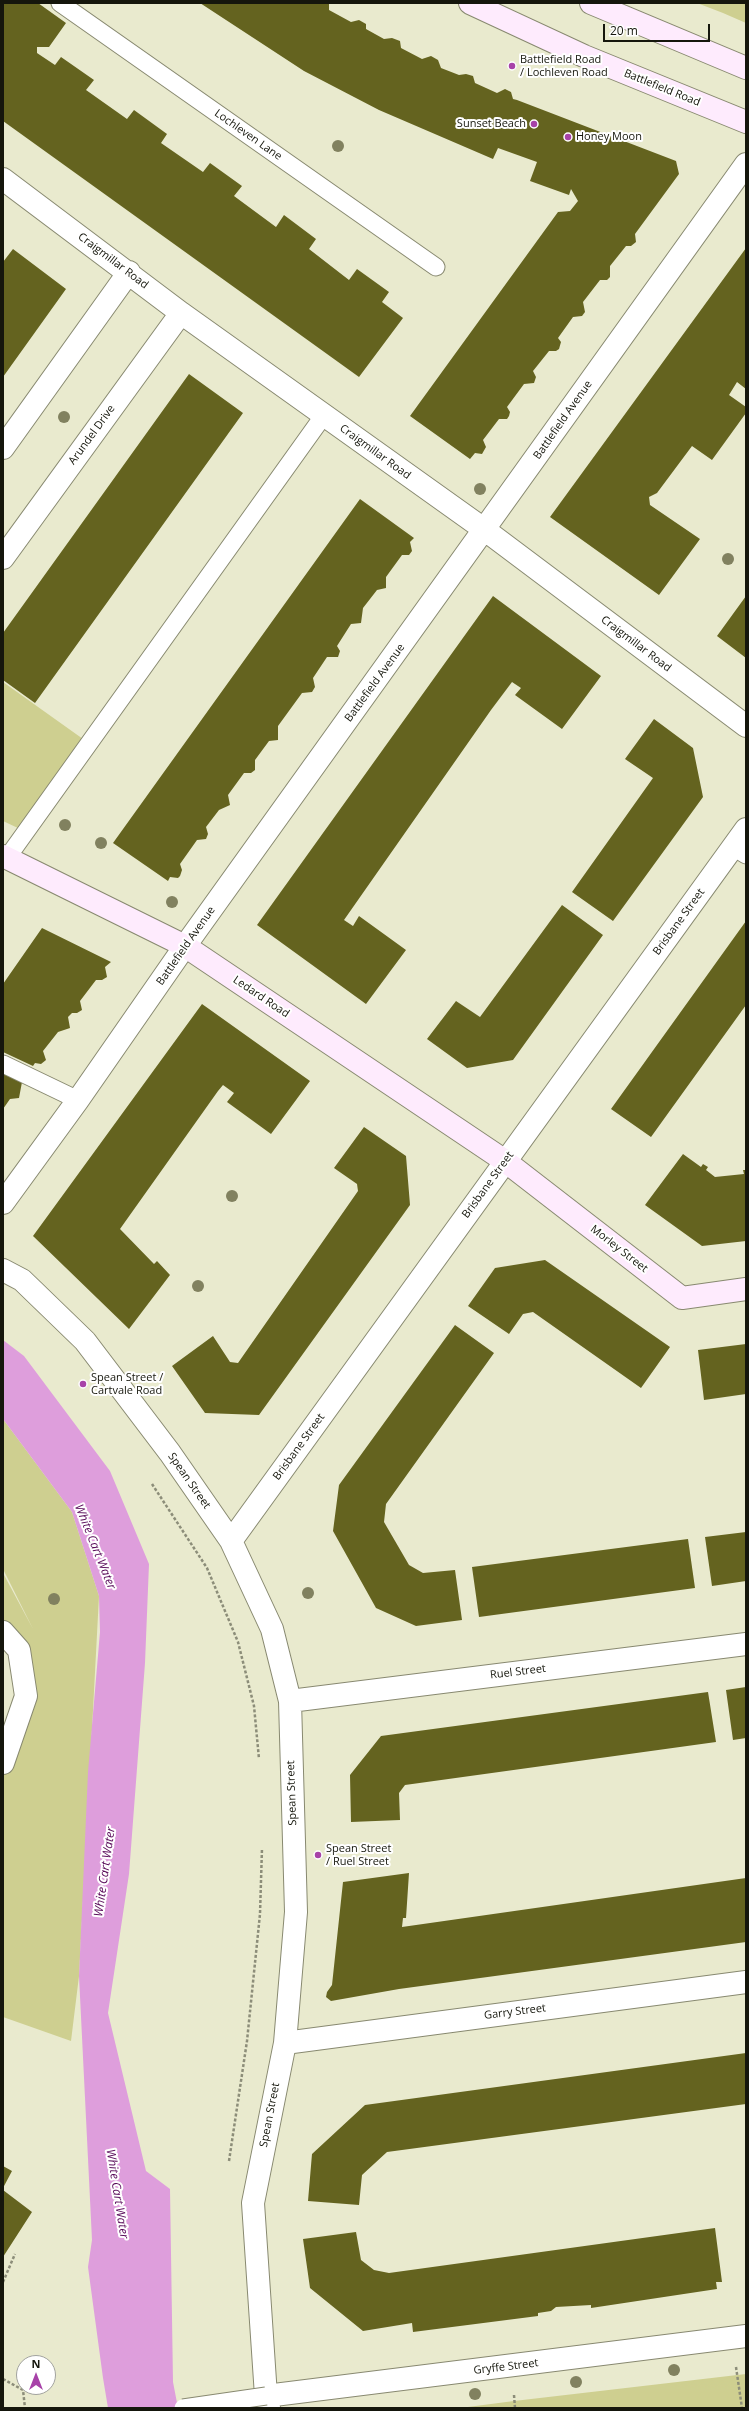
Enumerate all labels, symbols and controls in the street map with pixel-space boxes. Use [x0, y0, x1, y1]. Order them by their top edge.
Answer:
scale bar [605, 16, 712, 42]
text: 20 m [610, 22, 638, 39]
place label: Battlefield Road / Lochleven Road [520, 53, 608, 79]
marker: Battlefield Road / Lochleven Road [507, 61, 517, 71]
street label: Battlefield Road [622, 67, 702, 109]
street label: Lochleven Lane [212, 107, 284, 163]
place label: Sunset Beach [457, 117, 526, 131]
marker: Sunset Beach [529, 119, 539, 129]
place label: Honey Moon [576, 130, 642, 144]
marker: Honey Moon [563, 132, 573, 142]
street label: Craigmillar Road [75, 230, 151, 292]
street label: Battlefield Avenue [531, 378, 595, 462]
street label: Arundel Drive [66, 403, 118, 467]
street label: Craigmillar Road [337, 422, 413, 482]
street label: Craigmillar Road [598, 613, 674, 675]
street label: Battlefield Avenue [342, 641, 408, 725]
street label: Brisbane Street [650, 886, 708, 958]
street label: Battlefield Avenue [154, 904, 218, 988]
street label: Ledard Road [230, 973, 292, 1021]
street label: Brisbane Street [459, 1149, 517, 1221]
street label: Morley Street [588, 1223, 650, 1275]
place label: Spean Street / Cartvale Road [91, 1371, 163, 1397]
marker: Spean Street / Cartvale Road [78, 1379, 88, 1389]
street label: Brisbane Street [270, 1411, 328, 1483]
street label: Spean Street [165, 1450, 213, 1512]
water label: White Cart Water [71, 1502, 119, 1592]
street label: Ruel Street [489, 1662, 547, 1682]
street label: Spean Street [284, 1760, 300, 1826]
water label: White Cart Water [92, 1826, 118, 1918]
place label: Spean Street / Ruel Street [326, 1842, 391, 1868]
marker: Spean Street / Ruel Street [313, 1850, 323, 1860]
street label: Garry Street [483, 2002, 547, 2022]
street label: Spean Street [257, 2082, 283, 2148]
water label: White Cart Water [103, 2148, 131, 2240]
north arrow [16, 2355, 56, 2395]
text: N [32, 2356, 40, 2371]
street label: Gryffe Street [473, 2356, 539, 2378]

